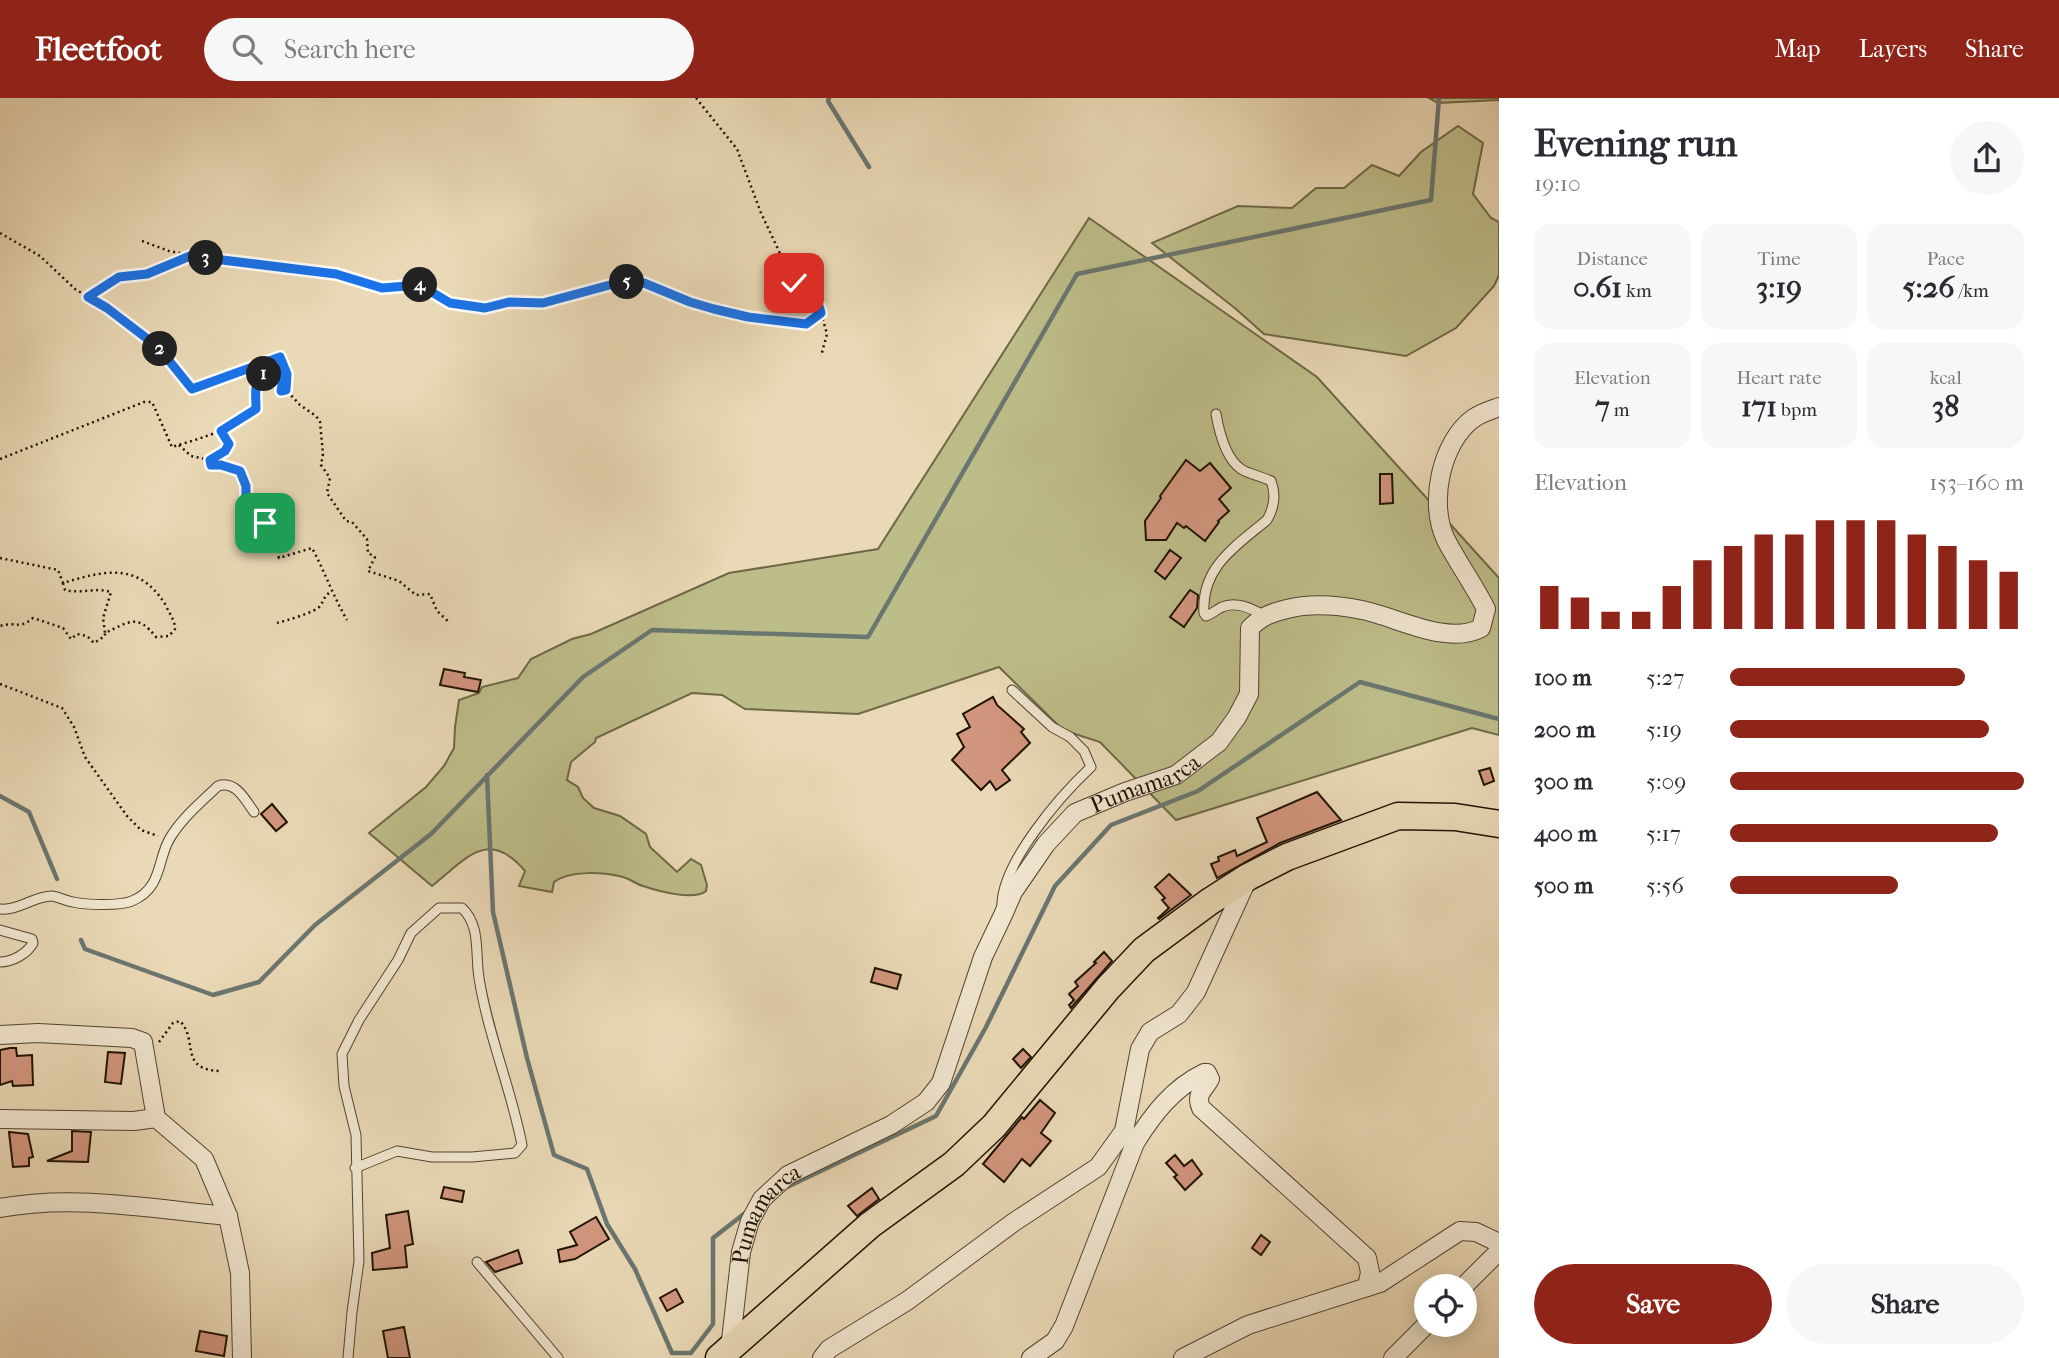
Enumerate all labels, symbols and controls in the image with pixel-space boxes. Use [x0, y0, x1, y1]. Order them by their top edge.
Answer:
search box [204, 18, 694, 81]
text: Fleetfoot [35, 30, 162, 69]
icon: search [228, 30, 266, 68]
text: Search here [284, 34, 416, 65]
text: Map [1775, 35, 1821, 63]
text: Layers [1859, 35, 1927, 63]
text: Share [1965, 35, 2024, 63]
text: Evening run [1534, 121, 1737, 166]
button: share [1950, 121, 2024, 195]
text: 19:10 [1534, 170, 1581, 197]
pin: 3 [188, 240, 224, 276]
text: 3 [202, 246, 209, 268]
text: Distance [1577, 248, 1648, 270]
text: Time [1757, 248, 1801, 270]
text: Pace [1927, 248, 1965, 270]
pin [764, 253, 824, 313]
pin: 5 [610, 264, 644, 300]
icon: check [775, 264, 813, 302]
pin: 4 [402, 268, 438, 302]
text: 5 [622, 270, 631, 292]
text: 0.61 [1573, 270, 1622, 305]
text: 3:19 [1756, 270, 1802, 305]
text: 5:26 [1903, 270, 1954, 305]
text: 4 [414, 273, 425, 295]
text: km [1622, 280, 1652, 302]
text: /km [1954, 280, 1989, 302]
pin: 2 [142, 331, 178, 366]
text: 2 [155, 337, 164, 359]
pin: 1 [246, 356, 282, 392]
text: 1 [260, 362, 267, 384]
text: Elevation [1574, 367, 1651, 389]
text: Heart rate [1736, 367, 1822, 389]
text: kcal [1930, 367, 1962, 389]
text: 7 [1595, 389, 1610, 424]
text: 171 [1741, 389, 1777, 424]
text: 38 [1932, 389, 1959, 424]
text: m [1610, 399, 1630, 421]
text: bpm [1777, 399, 1817, 421]
text: Elevation [1534, 469, 1627, 496]
text: 153–160 m [1929, 469, 2024, 496]
pin [235, 493, 295, 553]
icon: arrive [246, 504, 284, 542]
text: 100 m [1534, 664, 1592, 691]
text: 5:27 [1646, 664, 1684, 691]
text: 200 m [1534, 716, 1595, 743]
text: 5:19 [1646, 716, 1682, 743]
street label: Pumamarca [1086, 748, 1206, 819]
text: 300 m [1534, 768, 1593, 795]
text: 5:09 [1646, 768, 1686, 795]
text: 400 m [1534, 820, 1597, 847]
text: 5:17 [1646, 820, 1681, 847]
text: 500 m [1534, 872, 1593, 899]
text: 5:56 [1646, 872, 1684, 899]
street label: Pumamarca [727, 1158, 805, 1266]
button: Save [1534, 1264, 1772, 1344]
button: Share [1786, 1264, 2024, 1344]
map controls [1414, 1274, 1477, 1337]
button: locate [1414, 1274, 1477, 1337]

